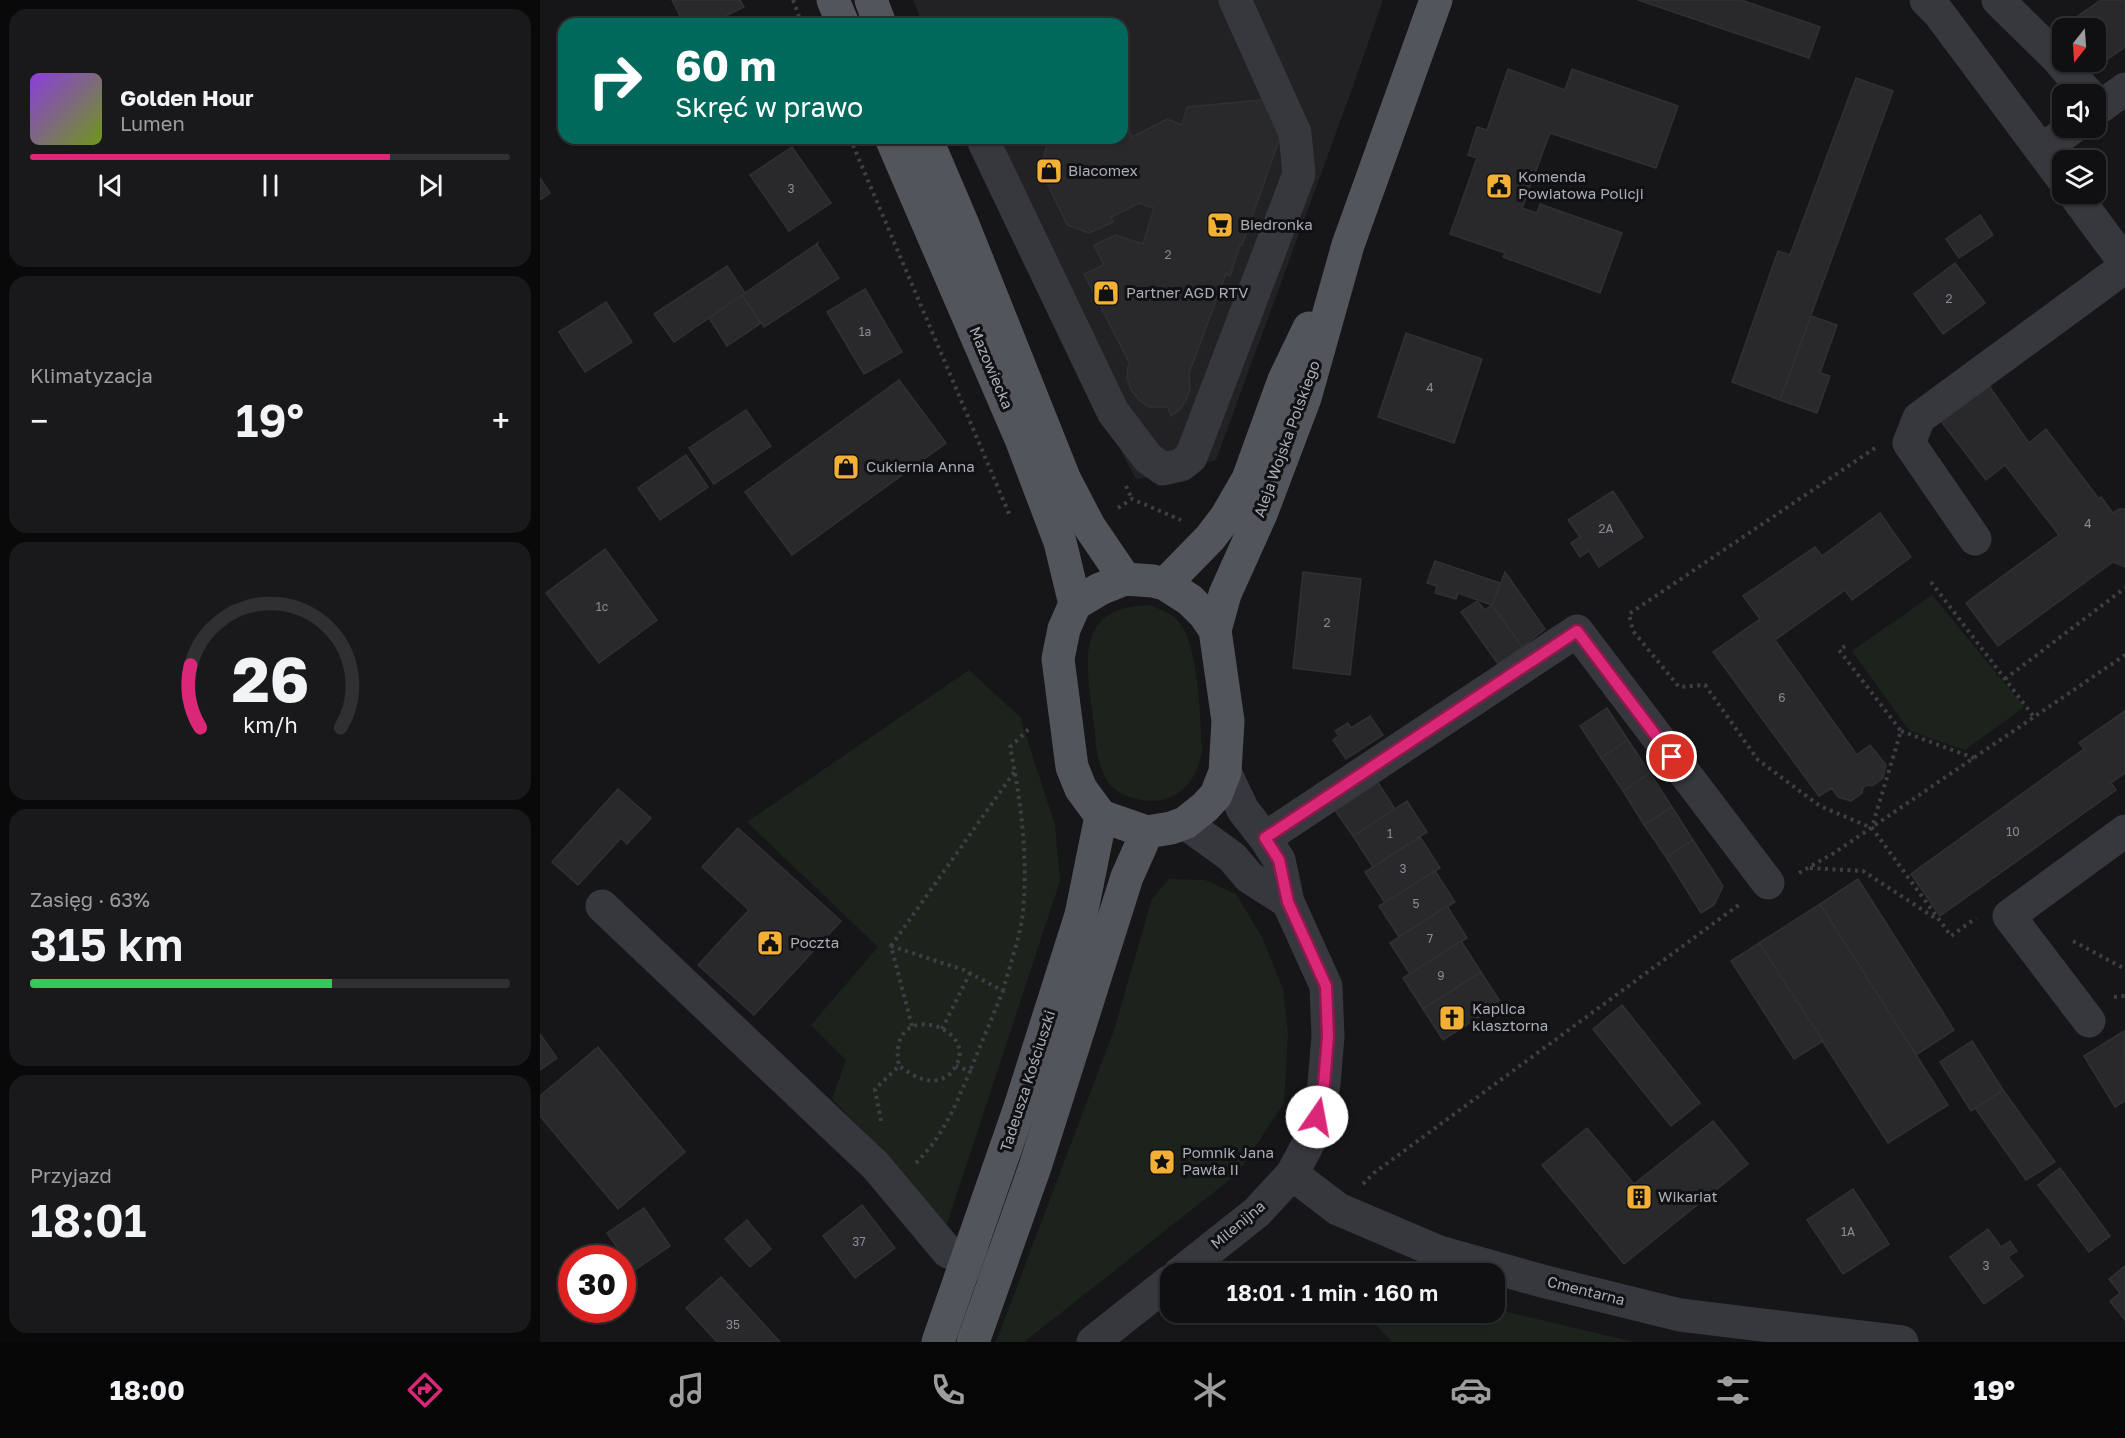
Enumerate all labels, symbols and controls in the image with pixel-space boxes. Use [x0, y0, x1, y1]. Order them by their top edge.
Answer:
north arrow [2052, 18, 2106, 72]
map controls [2052, 18, 2106, 204]
text: 60 m [675, 40, 776, 90]
icon: right [576, 42, 654, 120]
text: Golden Hour [120, 84, 254, 111]
button: sound [2052, 84, 2106, 138]
text: Skręć w prawo [675, 91, 863, 123]
text: Lumen [120, 111, 185, 135]
button: layers [2052, 150, 2106, 204]
shop icon: Biacomex [1034, 156, 1064, 186]
place label: Biacomex [1068, 161, 1138, 179]
place label: Komenda Powiatowa Policji [1518, 167, 1644, 202]
icon: previous [94, 169, 127, 202]
icon: pause [254, 169, 287, 202]
icon: next [414, 169, 447, 202]
public building icon: Komenda Powiatowa Policji [1484, 171, 1514, 201]
house number: 3 [787, 181, 795, 196]
supermarket icon: Biedronka [1205, 210, 1235, 240]
place label: Biedronka [1240, 215, 1313, 233]
house number: 2 [1165, 247, 1172, 262]
shop icon: Partner AGD RTV [1091, 278, 1121, 308]
place label: Partner AGD RTV [1126, 283, 1248, 301]
house number: 2 [1946, 291, 1953, 306]
house number: 1a [859, 324, 871, 339]
street label: Mazowiecka [966, 324, 1017, 412]
street label: Aleja Wojska Polskiego [1249, 358, 1323, 520]
text: Klimatyzacja [30, 363, 153, 387]
house number: 4 [1426, 380, 1434, 395]
text: 19° [236, 393, 304, 447]
text: − [30, 401, 48, 440]
text: + [492, 401, 510, 440]
shop icon: Cukiernia Anna [831, 452, 861, 482]
place label: Cukiernia Anna [866, 457, 975, 475]
house number: 4 [2084, 516, 2092, 531]
house number: 2A [1598, 521, 1614, 536]
house number: 1c [596, 599, 609, 614]
house number: 2 [1324, 615, 1331, 630]
text: 26 [231, 641, 309, 716]
house number: 6 [1778, 690, 1786, 705]
text: km/h [243, 712, 297, 738]
pin [1646, 731, 1697, 782]
icon: arrive [1655, 740, 1688, 773]
house number: 10 [2006, 824, 2020, 839]
house number: 1 [1387, 826, 1393, 841]
house number: 3 [1399, 861, 1407, 876]
text: Zasięg · 63% [30, 887, 150, 911]
house number: 5 [1413, 896, 1420, 911]
text: 315 km [30, 917, 183, 971]
public building icon: Poczta [755, 928, 785, 958]
house number: 7 [1427, 931, 1433, 946]
place label: Poczta [790, 933, 839, 951]
house number: 9 [1437, 968, 1445, 983]
place label: Kaplica klasztorna [1472, 999, 1548, 1034]
church icon: Kaplica klasztorna [1437, 1003, 1467, 1033]
street label: Tadeusza Kościuszki [996, 1008, 1058, 1154]
position arrow [1285, 1085, 1349, 1149]
place label: Pomnik Jana Pawła II [1182, 1143, 1274, 1178]
place icon: Pomnik Jana Pawła II [1147, 1147, 1177, 1177]
text: Przyjazd [30, 1163, 112, 1187]
building icon: Wikariat [1624, 1182, 1654, 1212]
place label: Wikariat [1658, 1187, 1717, 1205]
text: 18:01 [30, 1193, 146, 1247]
street label: Milenijna [1207, 1196, 1268, 1252]
house number: 1A [1841, 1224, 1855, 1239]
house number: 37 [852, 1234, 866, 1249]
speed limit sign: 30 [558, 1245, 636, 1323]
house number: 3 [1982, 1258, 1990, 1273]
street label: Cmentarna [1546, 1272, 1627, 1308]
text: 18:01 · 1 min · 160 m [1227, 1279, 1438, 1306]
house number: 35 [726, 1317, 740, 1332]
icon: directions [404, 1369, 446, 1411]
icon: music [666, 1369, 708, 1411]
icon: phone [927, 1369, 969, 1411]
icon: climate [1189, 1369, 1231, 1411]
icon: car [1450, 1369, 1492, 1411]
icon: filters [1712, 1369, 1754, 1411]
text: 18:00 [110, 1374, 185, 1406]
text: 19° [1974, 1374, 2015, 1406]

